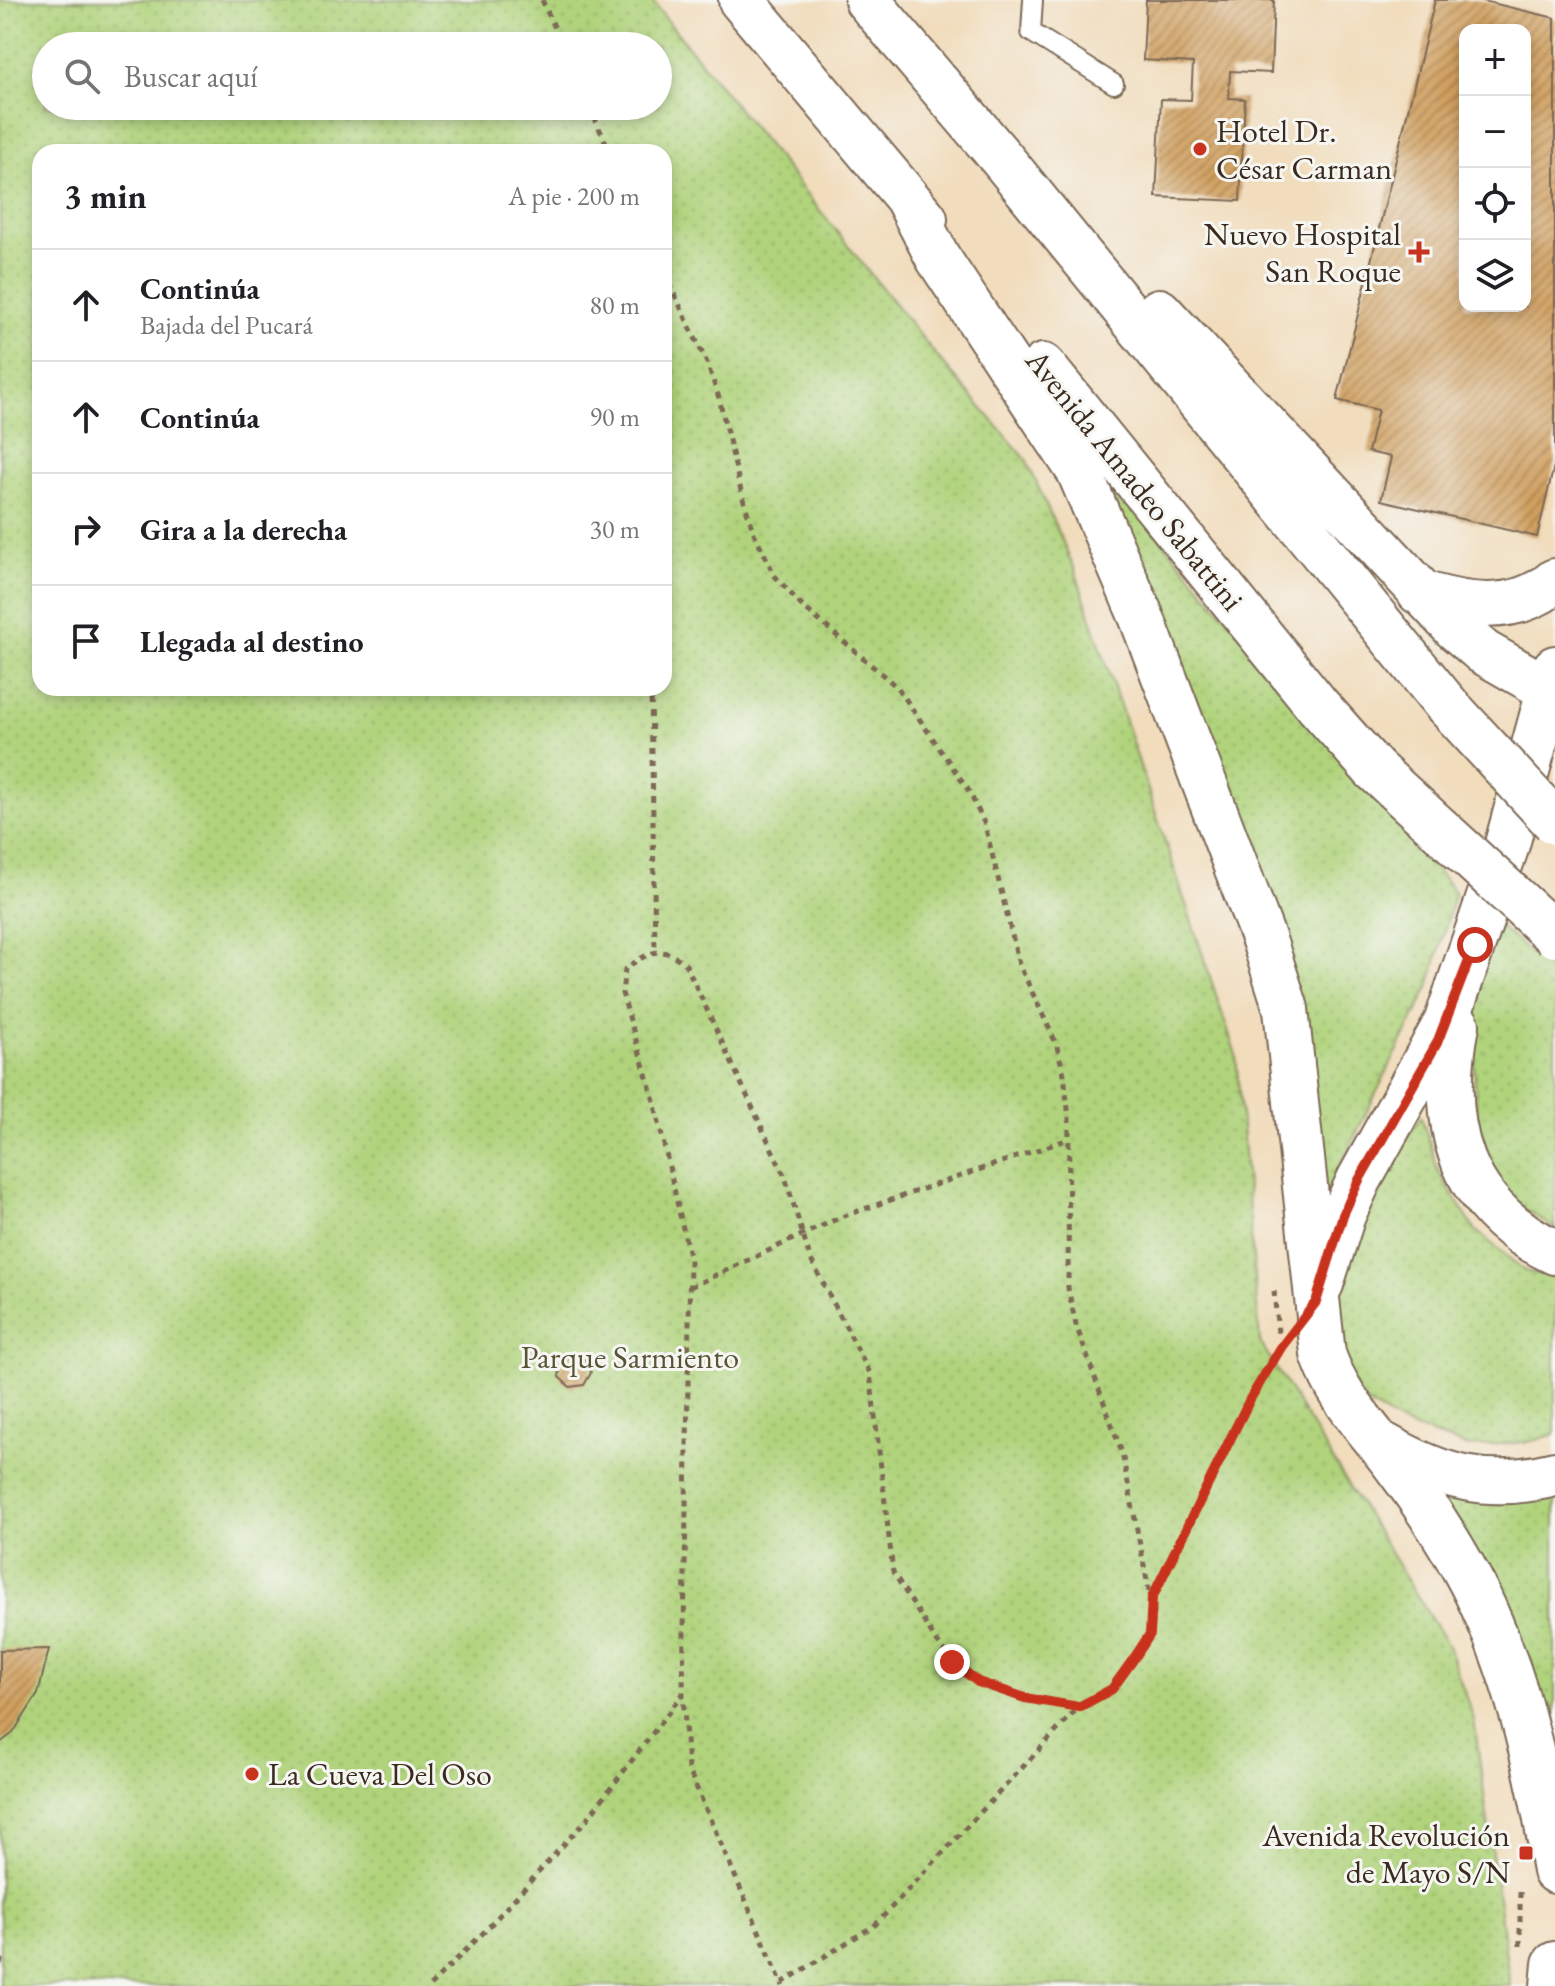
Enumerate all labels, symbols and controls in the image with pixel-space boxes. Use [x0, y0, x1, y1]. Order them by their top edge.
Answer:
map controls [1459, 24, 1531, 312]
button: + [1459, 24, 1531, 96]
search box [32, 32, 672, 120]
icon: search [60, 54, 104, 98]
text: Buscar aquí [124, 57, 258, 96]
button: − [1459, 96, 1531, 168]
place label: Hotel Dr. César Carman [1216, 110, 1392, 189]
marker: Hotel Dr. César Carman [1191, 140, 1209, 158]
button: locate [1459, 168, 1531, 240]
text: 3 min [64, 174, 147, 218]
text: A pie · 200 m [508, 179, 640, 213]
place label: Nuevo Hospital San Roque [1204, 213, 1401, 292]
button: layers [1459, 240, 1531, 312]
marker: Nuevo Hospital San Roque [1408, 241, 1430, 263]
text: Continúa [140, 269, 260, 308]
icon: ahead [64, 283, 108, 327]
text: 80 m [590, 288, 640, 322]
text: Bajada del Pucará [140, 308, 313, 342]
street label: Avenida Amadeo Sabattini [1016, 340, 1254, 620]
icon: ahead [64, 395, 108, 439]
text: Continúa [140, 398, 260, 437]
text: 90 m [590, 400, 640, 434]
icon: right [64, 507, 108, 551]
text: Gira a la derecha [140, 510, 347, 549]
text: 30 m [590, 512, 640, 546]
icon: arrive [64, 619, 108, 663]
text: Llegada al destino [140, 622, 364, 661]
route start [1457, 927, 1493, 963]
park label: Parque Sarmiento [521, 1336, 739, 1378]
route end [934, 1644, 970, 1680]
place label: La Cueva Del Oso [268, 1753, 492, 1795]
marker: La Cueva Del Oso [243, 1765, 261, 1783]
place label: Avenida Revolución de Mayo S/N [1261, 1814, 1511, 1893]
marker: Avenida Revolución de Mayo S/N [1517, 1844, 1535, 1862]

